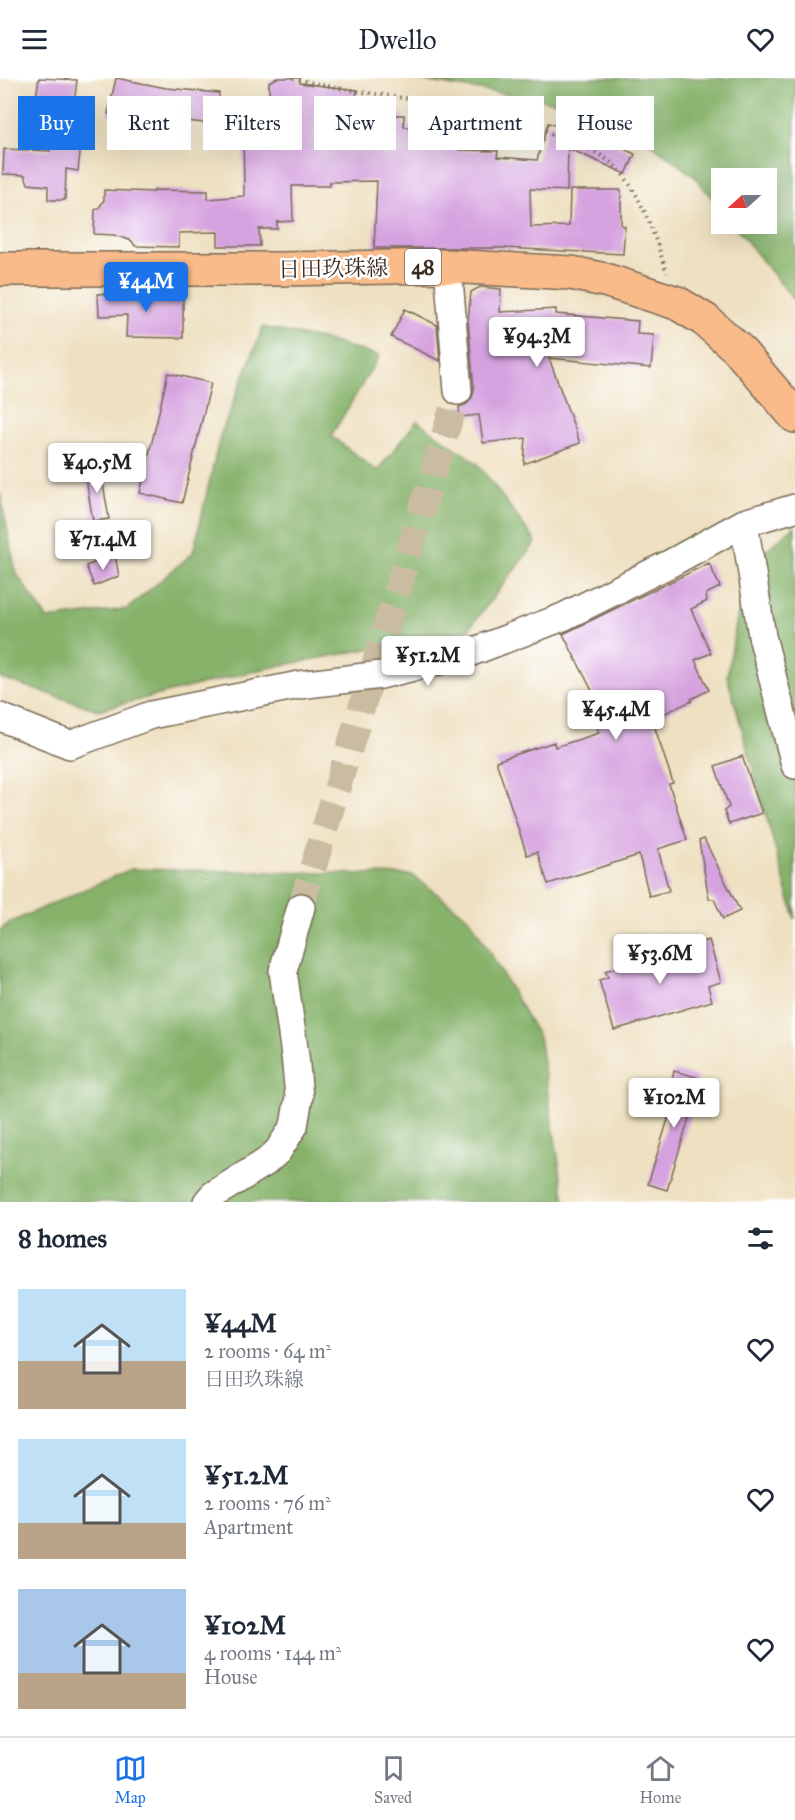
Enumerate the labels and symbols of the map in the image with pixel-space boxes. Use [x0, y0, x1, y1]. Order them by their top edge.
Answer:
north arrow [711, 168, 777, 234]
road number: 48 [405, 249, 441, 285]
street label: 日田玖珠線 [278, 254, 388, 283]
pin: ¥44M [110, 262, 182, 313]
pin: ¥94.3M [488, 317, 586, 368]
pin: ¥40.5M [48, 443, 146, 494]
pin: ¥71.4M [54, 520, 152, 571]
pin: ¥51.2M [379, 636, 477, 687]
pin: ¥45.4M [567, 690, 665, 741]
pin: ¥53.6M [611, 934, 709, 985]
pin: ¥102M [632, 1078, 716, 1129]

